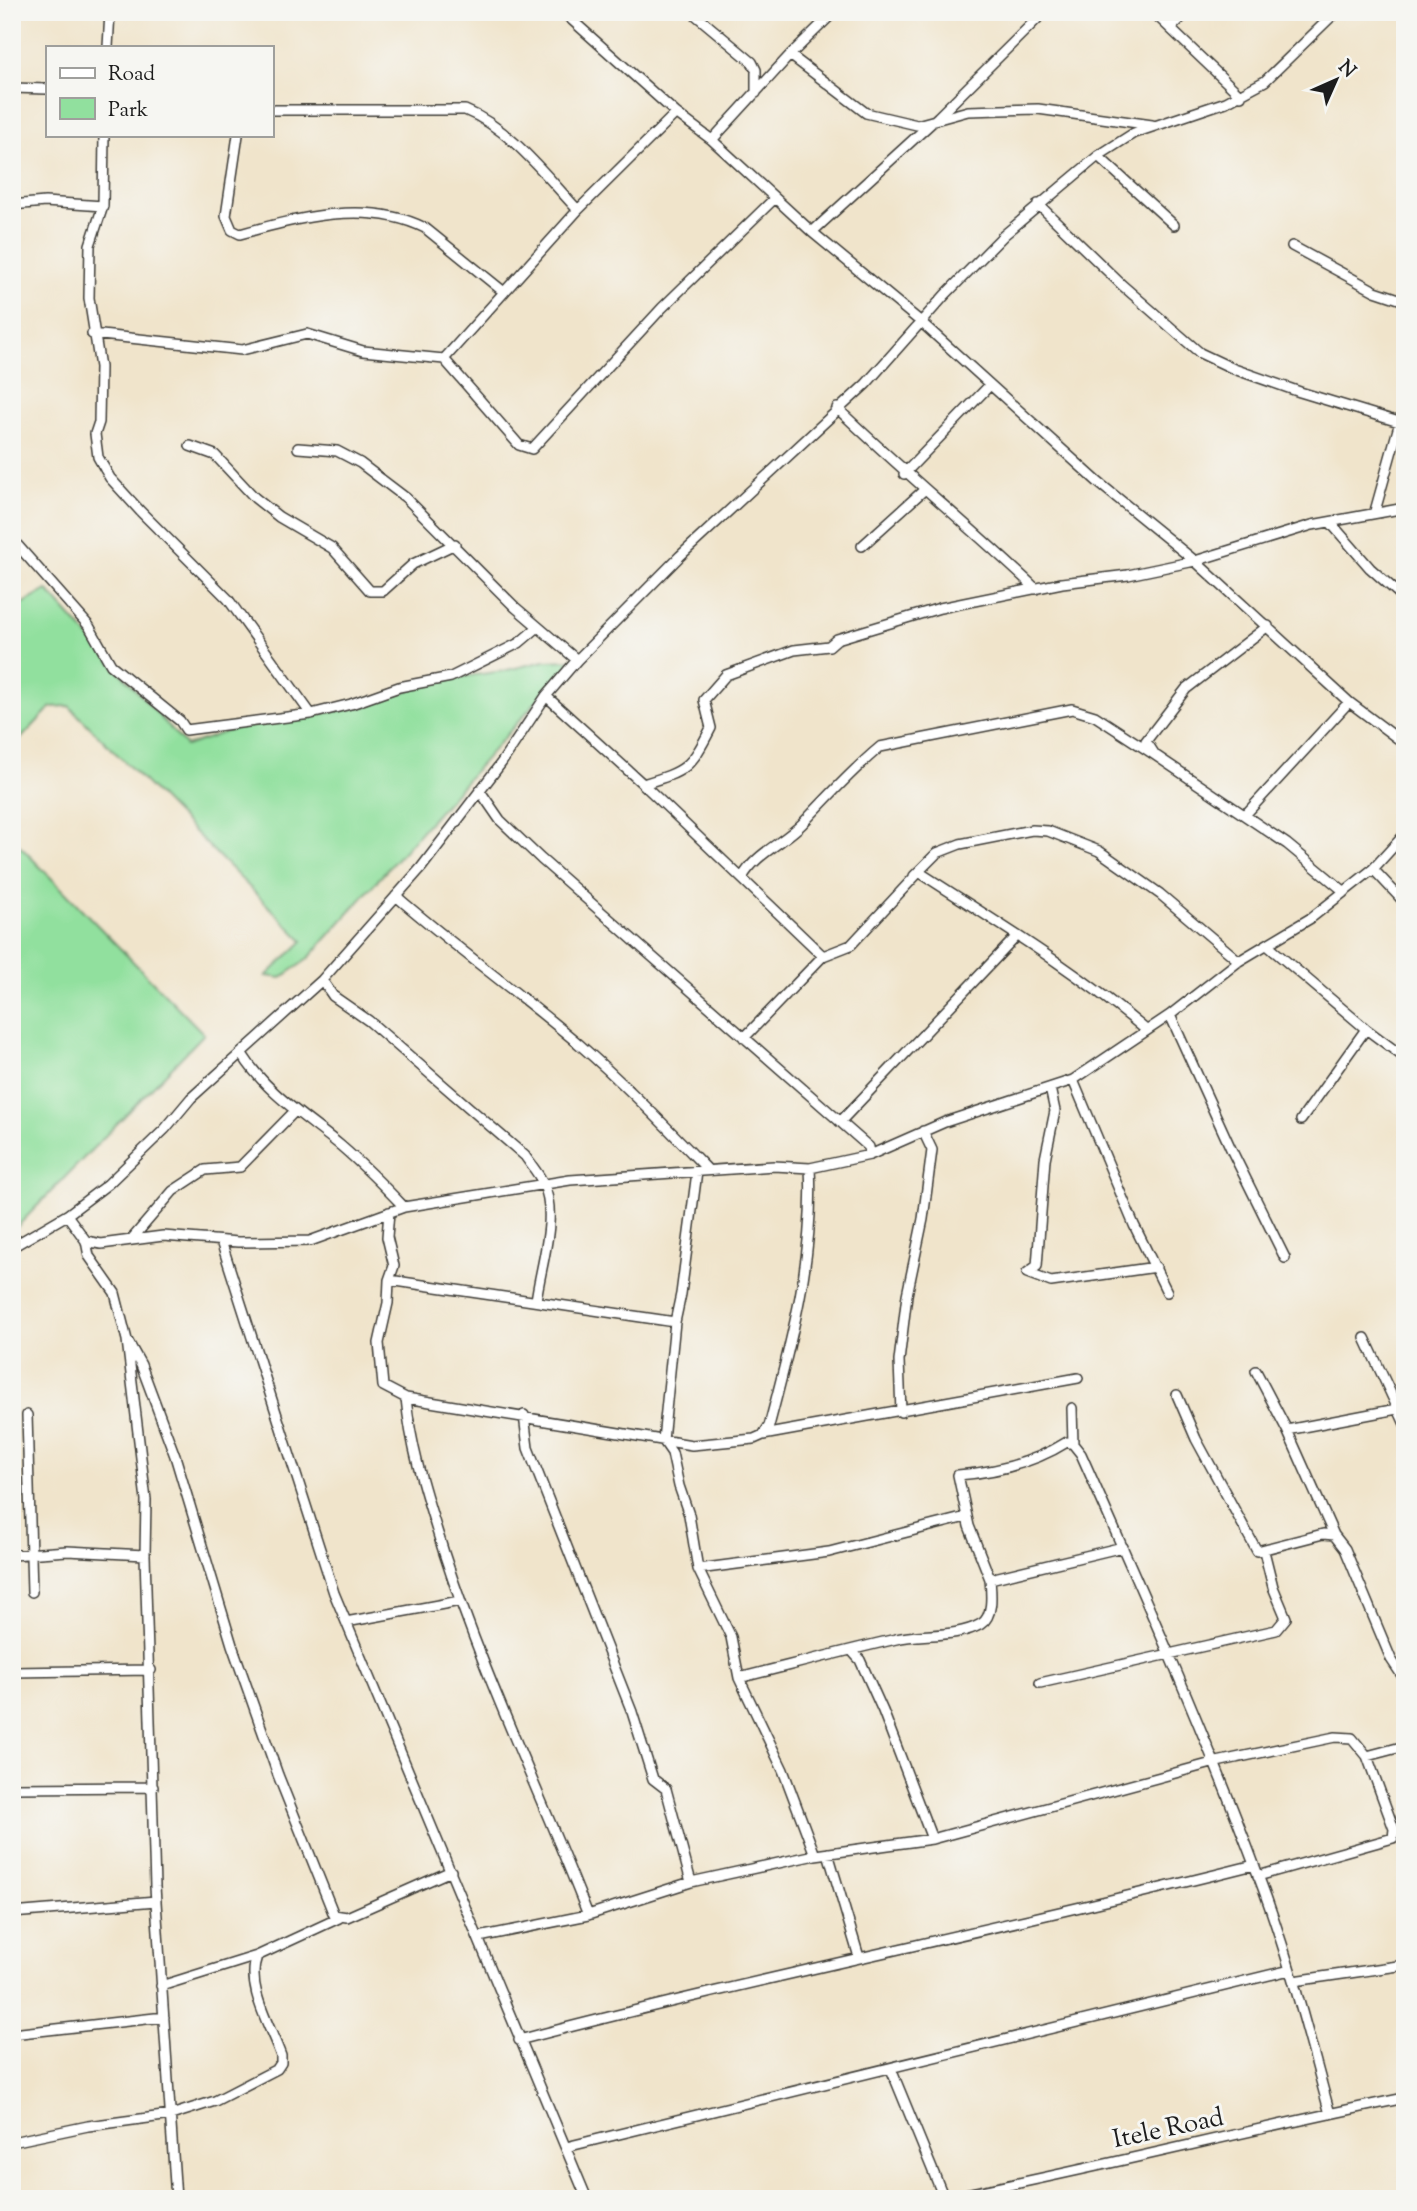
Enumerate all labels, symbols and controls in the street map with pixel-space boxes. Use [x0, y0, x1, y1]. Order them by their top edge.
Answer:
legend [46, 46, 273, 136]
north arrow [1302, 46, 1372, 116]
text: N [1331, 55, 1361, 85]
text: Road [108, 60, 155, 90]
text: Park [108, 96, 149, 126]
street label: Itele Road [1110, 2100, 1228, 2159]

